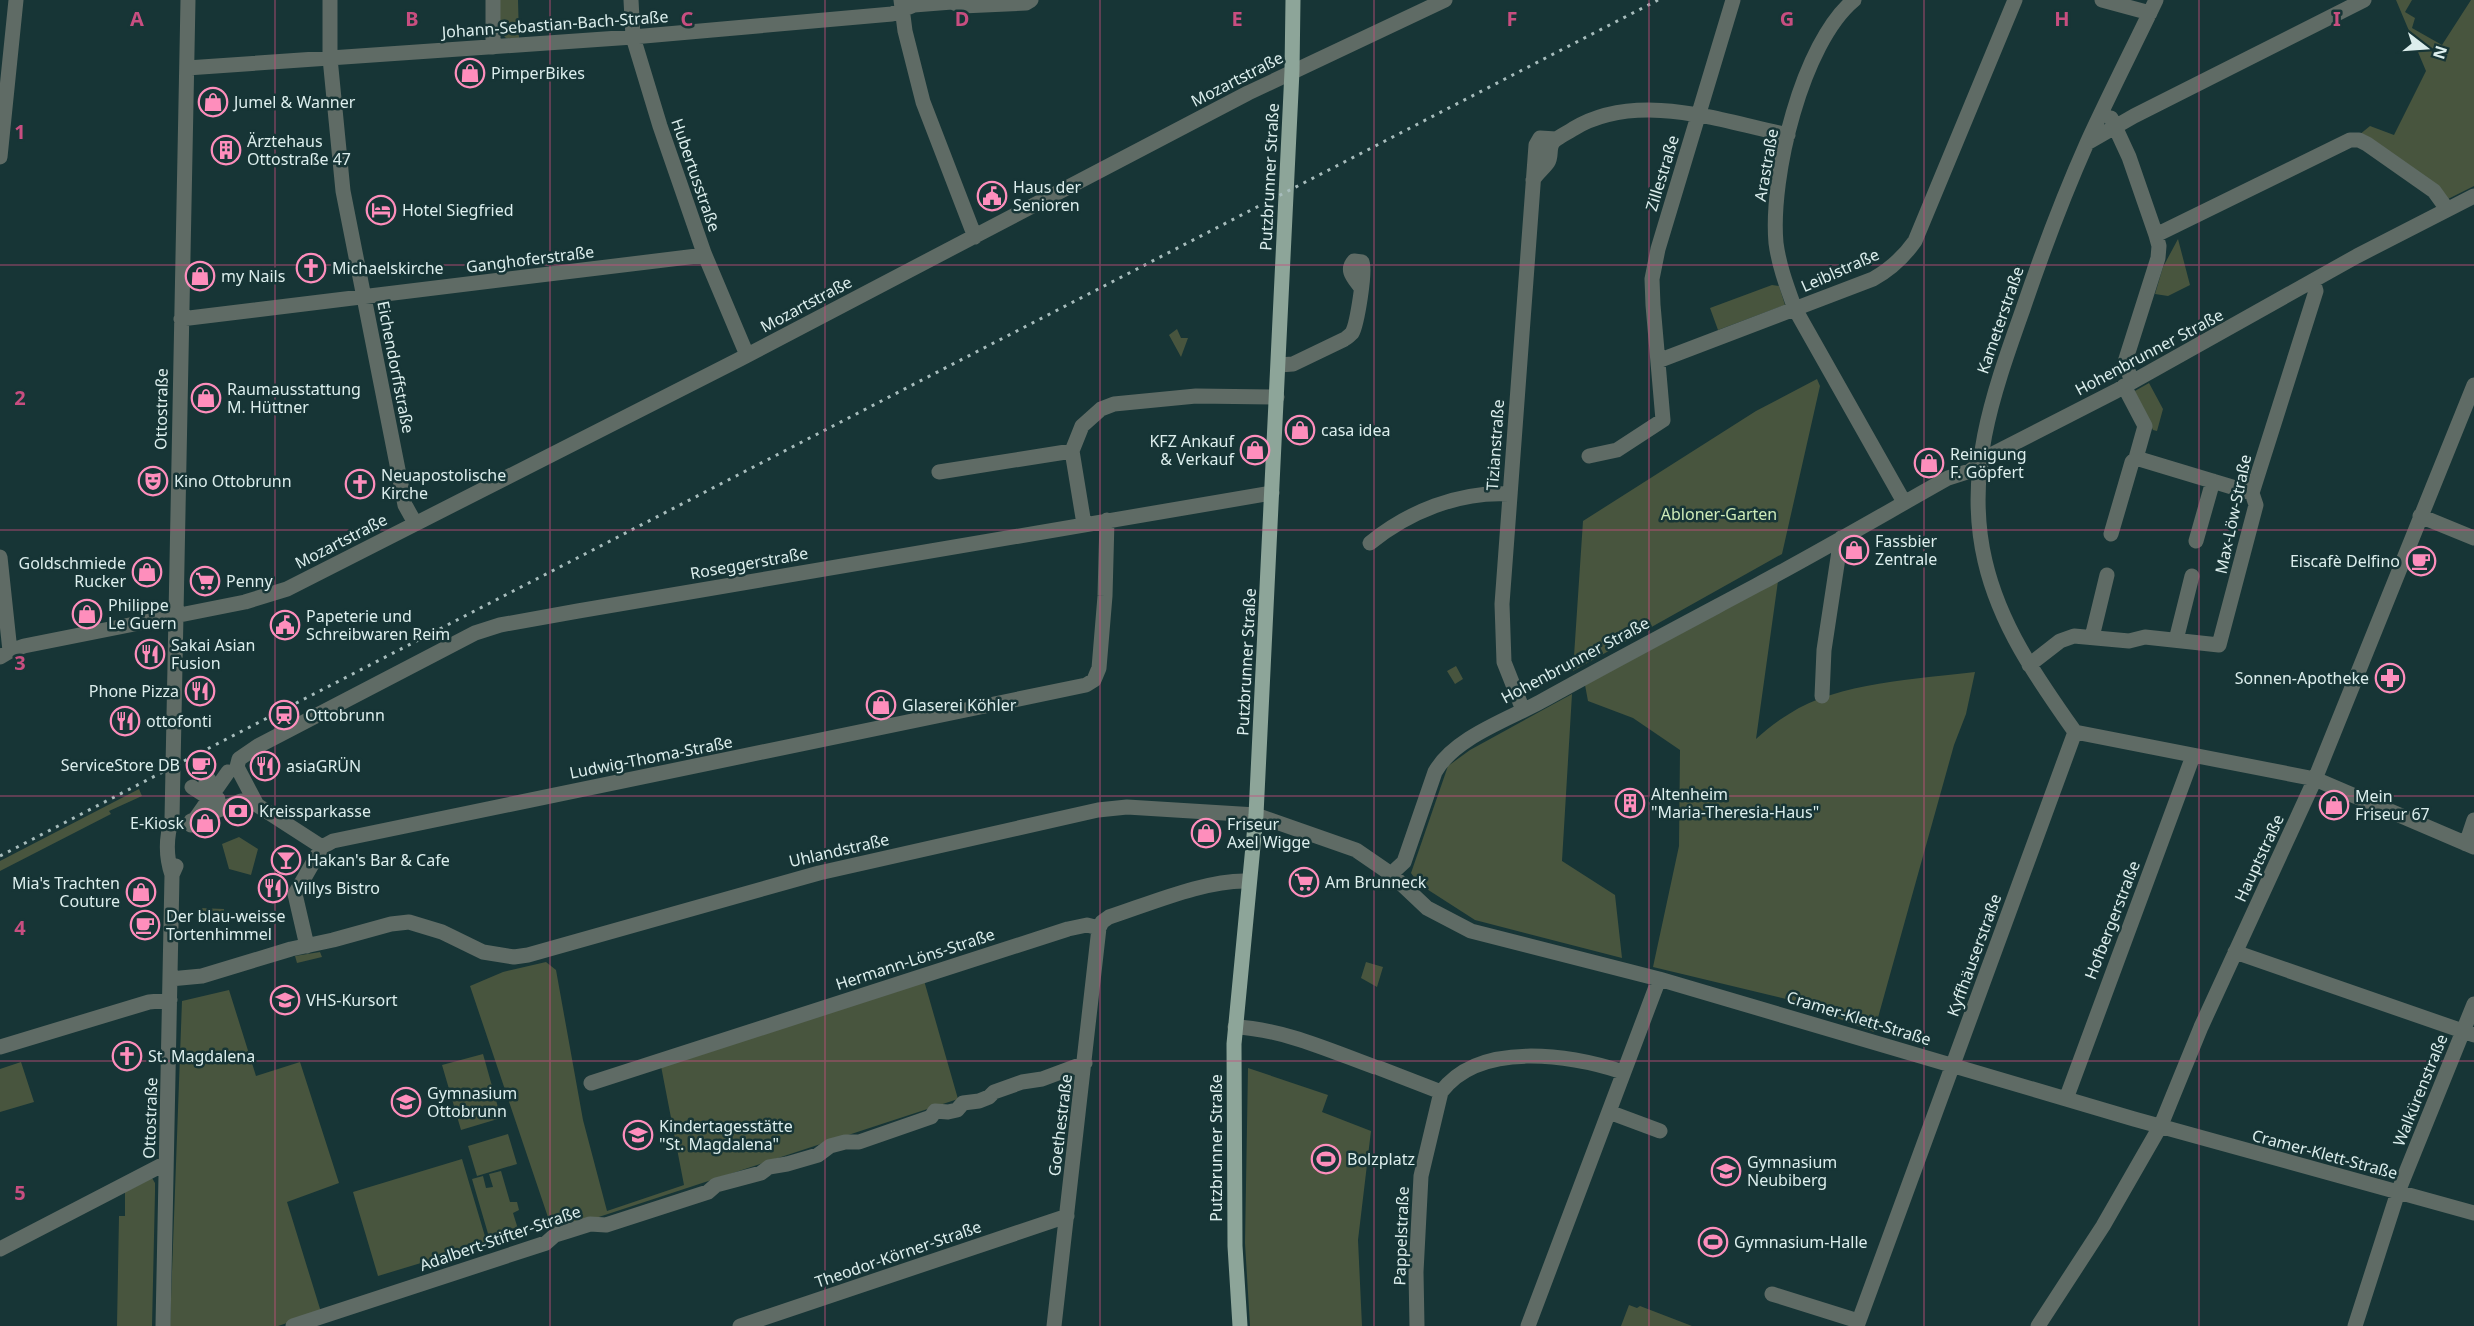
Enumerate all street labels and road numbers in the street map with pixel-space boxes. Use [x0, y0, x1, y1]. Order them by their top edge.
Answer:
street label: Johann-Sebastian-Bach-Straße [439, 5, 669, 43]
street label: Mozartstraße [1187, 46, 1287, 112]
street label: Putzbrunner Straße [1254, 103, 1284, 251]
street label: Hubertusstraße [666, 115, 726, 235]
street label: Arastraße [1749, 127, 1783, 203]
street label: Zillestraße [1640, 132, 1684, 214]
street label: Ganghoferstraße [465, 240, 595, 278]
street label: Leiblstraße [1797, 243, 1883, 297]
street label: Kameterstraße [1971, 263, 2029, 377]
street label: Mozartstraße [756, 271, 856, 337]
street label: Eichendorffstraße [372, 299, 420, 435]
street label: Hohenbrunner Straße [2071, 304, 2227, 400]
street label: Ottostraße [149, 368, 173, 450]
street label: Tizianstraße [1481, 399, 1509, 491]
street label: Max-Löw-Straße [2210, 452, 2256, 576]
street label: Mozartstraße [291, 508, 391, 574]
street label: Roseggerstraße [688, 542, 810, 584]
street label: Putzbrunner Straße [1231, 588, 1261, 736]
street label: Hohenbrunner Straße [1497, 612, 1653, 708]
street label: Ludwig-Thoma-Straße [568, 730, 734, 784]
street label: Hauptstraße [2229, 811, 2289, 905]
street label: Uhlandstraße [787, 828, 891, 872]
street label: Hofbergerstraße [2079, 857, 2145, 983]
street label: Kyffhäuserstraße [1942, 891, 2006, 1019]
street label: Hermann-Löns-Straße [833, 923, 997, 995]
street label: Cramer-Klett-Straße [1784, 986, 1934, 1050]
street label: Walkürenstraße [2387, 1031, 2453, 1149]
street label: Goethestraße [1043, 1073, 1077, 1177]
street label: Putzbrunner Straße [1205, 1074, 1227, 1222]
street label: Ottostraße [138, 1077, 162, 1159]
street label: Cramer-Klett-Straße [2250, 1124, 2400, 1184]
street label: Pappelstraße [1388, 1186, 1414, 1286]
street label: Adalbert-Stifter-Straße [416, 1200, 584, 1276]
street label: Theodor-Körner-Straße [812, 1215, 984, 1293]

